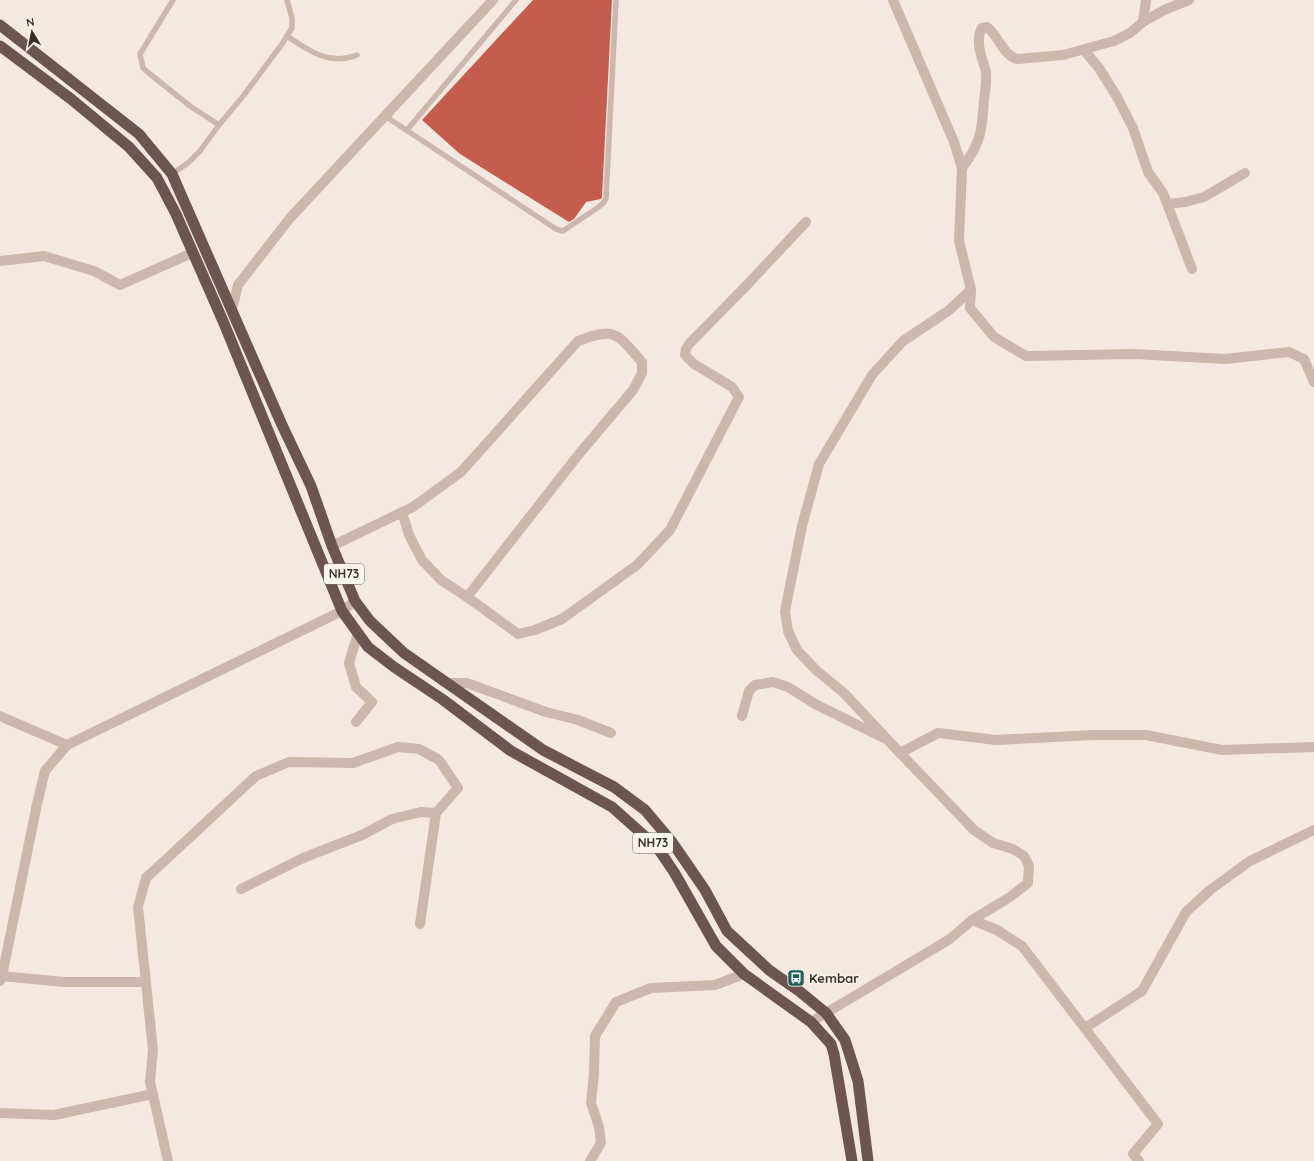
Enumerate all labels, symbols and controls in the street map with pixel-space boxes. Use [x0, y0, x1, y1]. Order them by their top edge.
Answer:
north arrow [12, 12, 52, 52]
text: N [25, 15, 35, 30]
road number: NH73 [324, 564, 364, 584]
road number: NH73 [633, 833, 673, 853]
bus stop icon: Kembar [786, 968, 806, 988]
place label: Kembar [809, 970, 859, 986]

